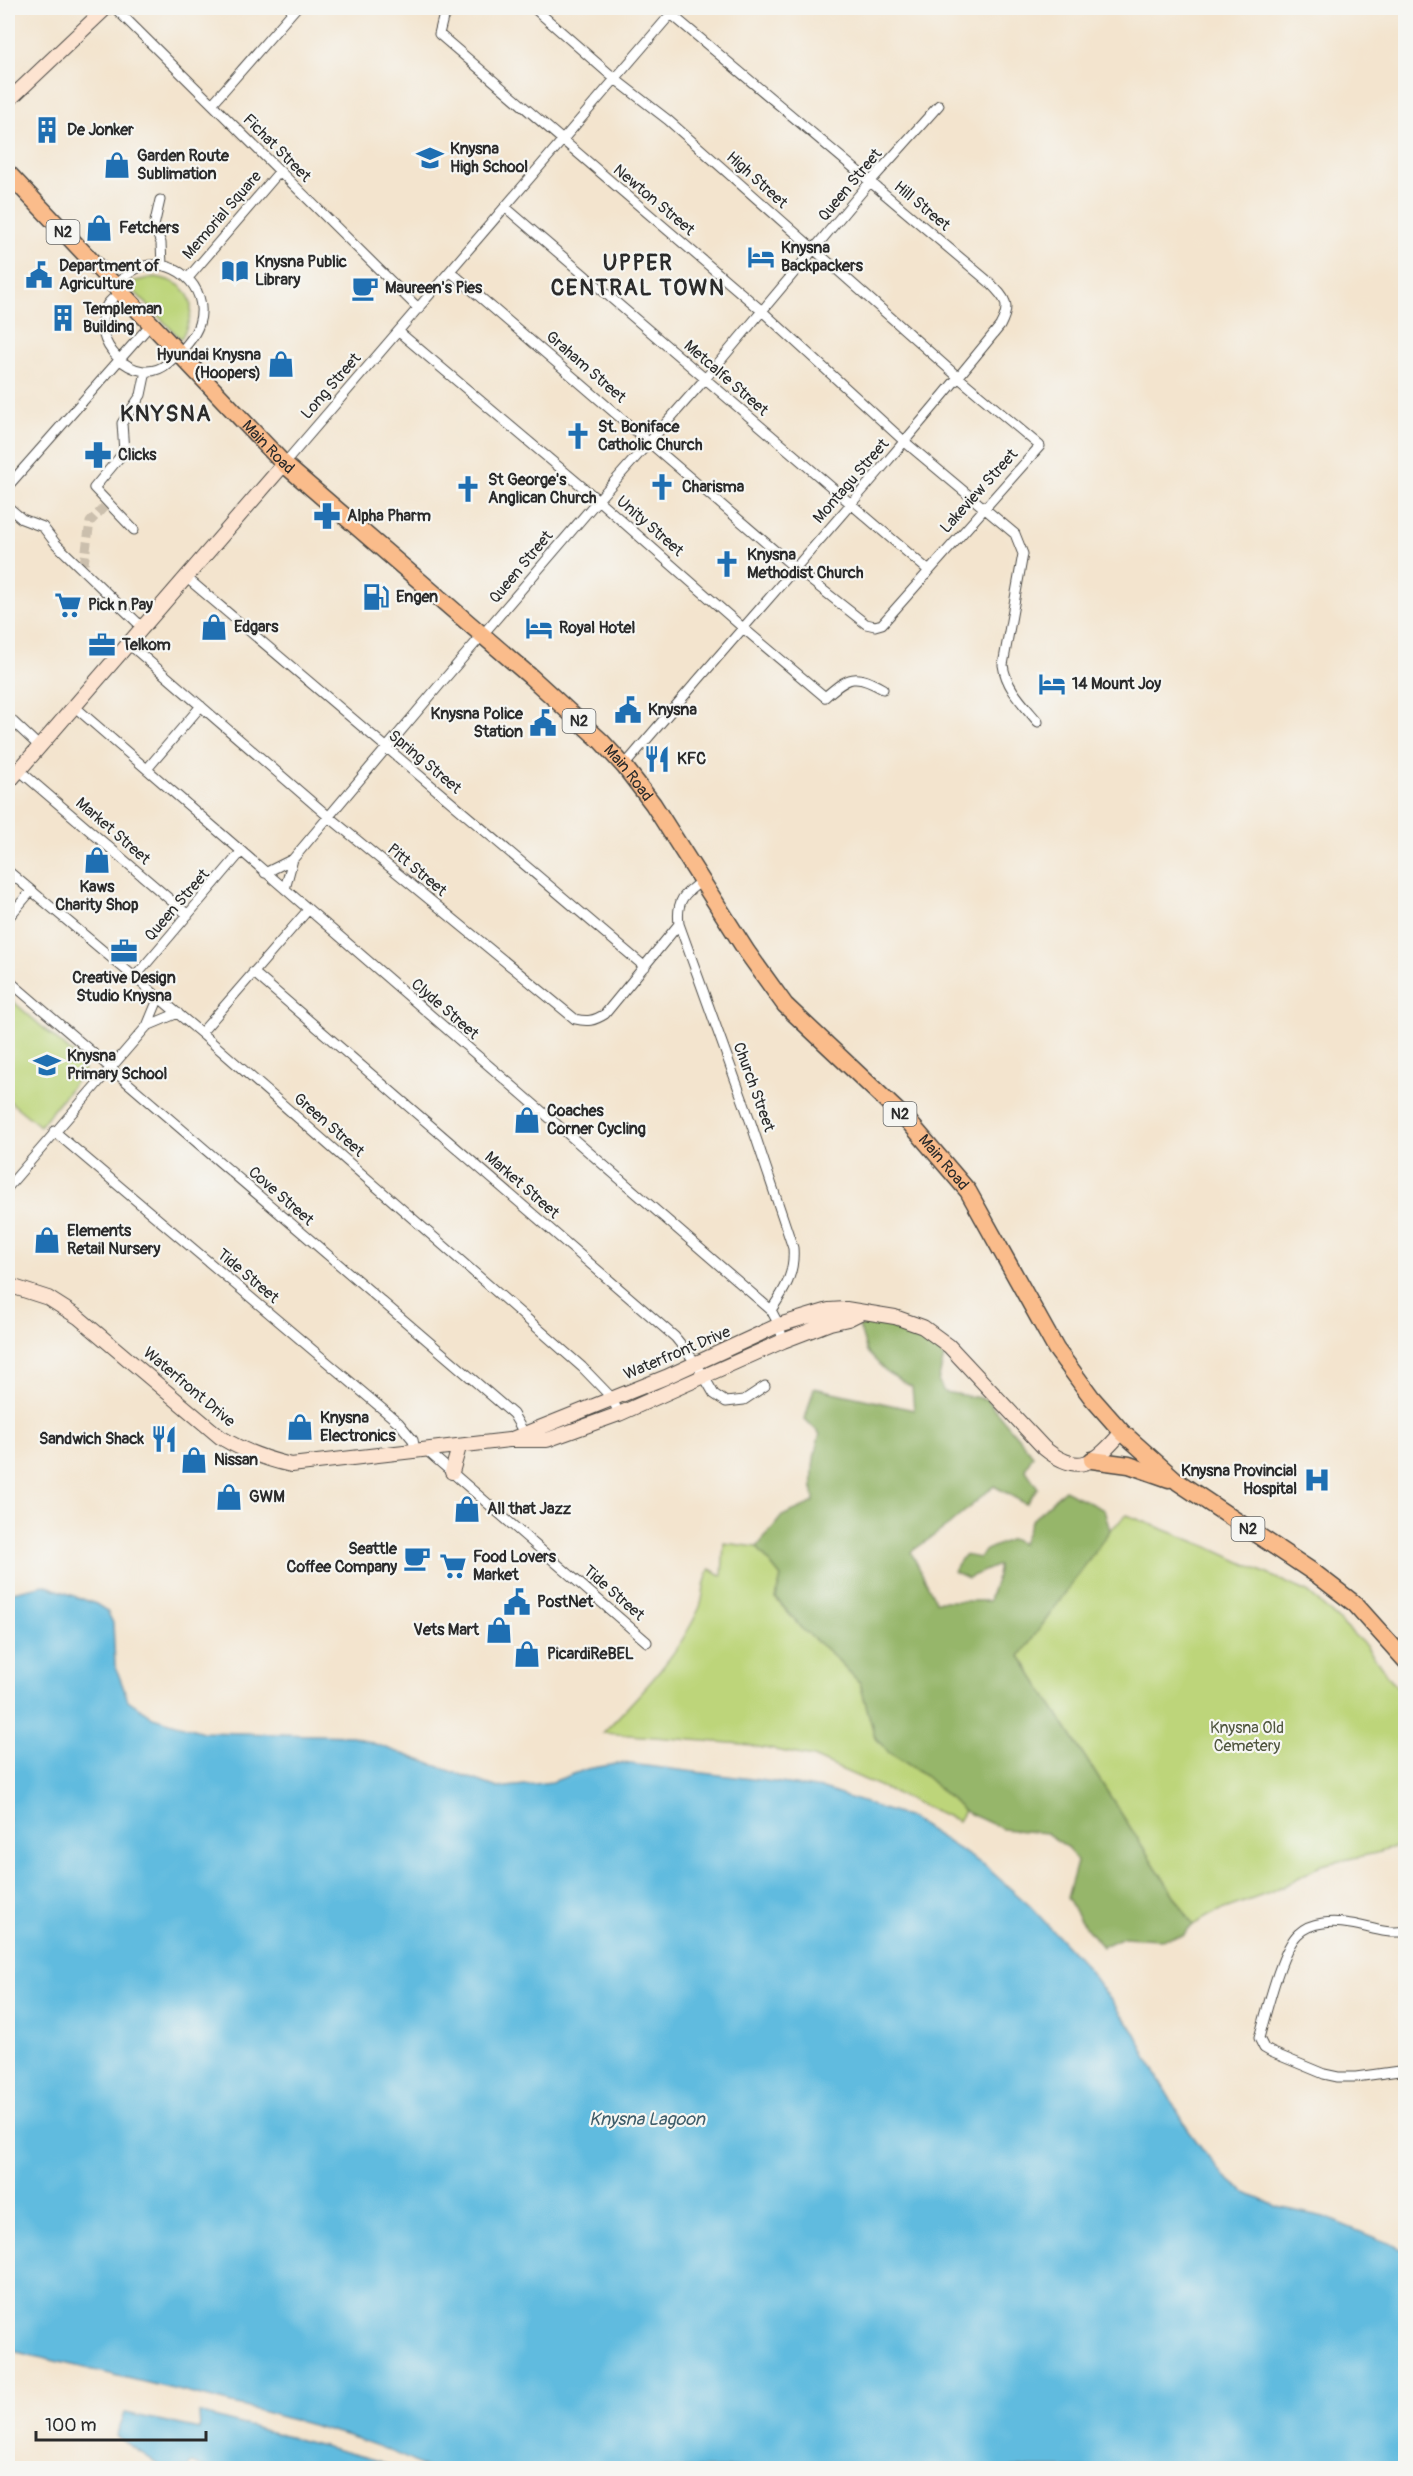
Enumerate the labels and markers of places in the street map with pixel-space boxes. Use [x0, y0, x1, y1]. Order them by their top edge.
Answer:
building icon: De Jonker [32, 115, 62, 145]
place label: De Jonker [67, 120, 134, 140]
place label: Knysna High School [450, 139, 528, 177]
school or university icon: Knysna High School [415, 143, 445, 173]
place label: Garden Route Sublimation [137, 146, 230, 184]
shop icon: Garden Route Sublimation [102, 150, 132, 180]
shop icon: Fetchers [84, 213, 114, 243]
place label: Fetchers [119, 218, 180, 238]
place label: Knysna Backpackers [781, 238, 864, 276]
hotel icon: Knysna Backpackers [746, 242, 776, 272]
place label: Knysna Public Library [255, 252, 347, 290]
place label: Department of Agriculture [59, 256, 160, 294]
library icon: Knysna Public Library [220, 256, 250, 286]
public building icon: Department of Agriculture [24, 260, 54, 290]
cafe icon: Maureen's Pies [350, 273, 380, 303]
place label: Maureen's Pies [385, 278, 483, 298]
place label: Templeman Building [82, 299, 162, 337]
building icon: Templeman Building [48, 303, 78, 333]
place label: Hyundai Knysna (Hoopers) [156, 345, 262, 383]
shop icon: Hyundai Knysna (Hoopers) [266, 349, 296, 379]
place label: St. Boniface Catholic Church [598, 417, 703, 455]
church icon: St. Boniface Catholic Church [563, 421, 593, 451]
pharmacy icon: Clicks [83, 440, 113, 470]
place label: Clicks [118, 445, 157, 465]
place label: St George's Anglican Church [488, 470, 597, 508]
church icon: Charisma [647, 472, 677, 502]
church icon: St George's Anglican Church [453, 474, 483, 504]
place label: Charisma [682, 477, 745, 497]
pharmacy icon: Alpha Pharm [312, 501, 342, 531]
place label: Alpha Pharm [347, 506, 431, 526]
place label: Knysna Methodist Church [747, 545, 864, 583]
church icon: Knysna Methodist Church [712, 549, 742, 579]
fuel station icon: Engen [361, 582, 391, 612]
place label: Engen [396, 587, 438, 607]
supermarket icon: Pick n Pay [53, 590, 83, 620]
place label: Pick n Pay [88, 595, 153, 615]
shop icon: Edgars [199, 612, 229, 642]
hotel icon: Royal Hotel [524, 613, 554, 643]
place label: Edgars [234, 617, 279, 637]
place label: Royal Hotel [559, 618, 635, 638]
office icon: Telkom [87, 630, 117, 660]
place label: Telkom [121, 635, 171, 655]
hotel icon: 14 Mount Joy [1037, 669, 1067, 699]
place label: 14 Mount Joy [1072, 674, 1161, 694]
public building icon: Knysna [613, 695, 643, 725]
place label: Knysna [648, 700, 697, 720]
place label: Knysna Police Station [431, 704, 524, 742]
public building icon: Knysna Police Station [528, 708, 558, 738]
restaurant icon: KFC [642, 744, 672, 774]
place label: KFC [677, 749, 706, 769]
shop icon: Kaws Charity Shop [82, 845, 112, 875]
place label: Kaws Charity Shop [55, 877, 139, 915]
office icon: Creative Design Studio Knysna [109, 936, 139, 966]
place label: Creative Design Studio Knysna [72, 968, 176, 1006]
place label: Knysna Primary School [67, 1046, 167, 1084]
school or university icon: Knysna Primary School [32, 1050, 62, 1080]
place label: Coaches Corner Cycling [547, 1101, 646, 1139]
shop icon: Coaches Corner Cycling [512, 1105, 542, 1135]
place label: Elements Retail Nursery [67, 1221, 160, 1259]
shop icon: Elements Retail Nursery [32, 1225, 62, 1255]
place label: Knysna Electronics [320, 1408, 396, 1446]
shop icon: Knysna Electronics [285, 1412, 315, 1442]
restaurant icon: Sandwich Shack [149, 1424, 179, 1454]
place label: Sandwich Shack [39, 1429, 144, 1449]
shop icon: Nissan [179, 1445, 209, 1475]
place label: Nissan [214, 1450, 258, 1470]
place label: Knysna Provincial Hospital [1181, 1461, 1297, 1499]
hospital icon: Knysna Provincial Hospital [1302, 1465, 1332, 1495]
shop icon: GWM [214, 1482, 244, 1512]
place label: GWM [249, 1487, 285, 1507]
shop icon: All that Jazz [452, 1494, 482, 1524]
place label: All that Jazz [487, 1499, 572, 1519]
place label: Seattle Coffee Company [287, 1539, 398, 1577]
cafe icon: Seattle Coffee Company [402, 1543, 432, 1573]
place label: Food Lovers Market [473, 1547, 557, 1585]
supermarket icon: Food Lovers Market [438, 1551, 468, 1581]
public building icon: PostNet [502, 1587, 532, 1617]
place label: PostNet [537, 1592, 594, 1612]
shop icon: Vets Mart [484, 1615, 514, 1645]
place label: Vets Mart [413, 1620, 480, 1640]
shop icon: PicardiReBEL [512, 1639, 542, 1669]
place label: PicardiReBEL [547, 1644, 634, 1664]

